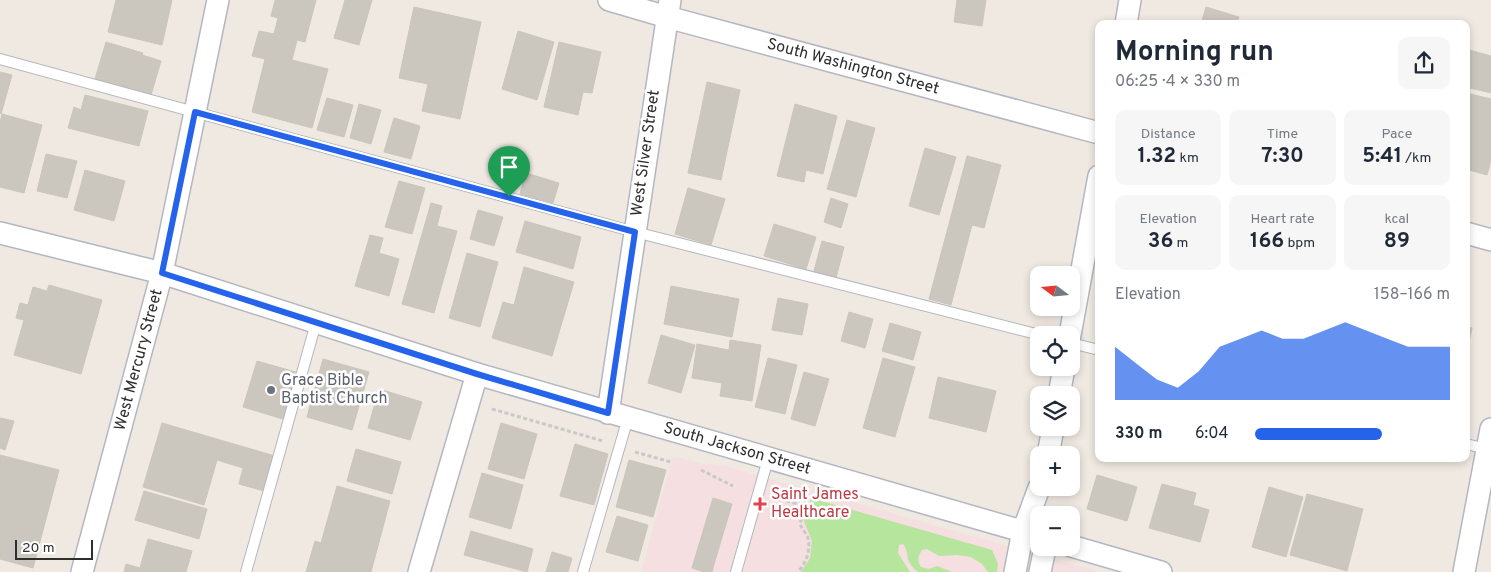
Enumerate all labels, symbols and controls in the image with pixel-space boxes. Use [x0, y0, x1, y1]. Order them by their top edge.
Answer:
street label: South Washington Street [765, 34, 941, 100]
text: Morning run [1115, 35, 1274, 71]
button: share [1398, 37, 1450, 89]
text: 06:25 · 4 × 330 m [1115, 72, 1240, 92]
street label: West Silver Street [627, 88, 665, 218]
text: Distance [1141, 126, 1196, 143]
text: Time [1267, 126, 1298, 143]
text: Pace [1381, 126, 1412, 143]
text: 1.32 [1138, 143, 1176, 170]
text: 7:30 [1261, 143, 1304, 170]
text: 5:41 [1362, 143, 1402, 170]
pin [488, 146, 530, 197]
text: km [1176, 150, 1199, 167]
text: /km [1402, 150, 1431, 167]
icon: arrive [495, 153, 523, 181]
text: Elevation [1139, 211, 1197, 228]
text: Heart rate [1250, 211, 1315, 228]
text: kcal [1384, 211, 1409, 228]
text: 36 [1148, 228, 1173, 255]
text: 166 [1250, 228, 1284, 255]
text: 89 [1384, 228, 1410, 255]
text: m [1173, 235, 1188, 252]
text: bpm [1284, 235, 1315, 252]
north arrow [1030, 266, 1080, 316]
map controls [1030, 266, 1080, 556]
text: Elevation [1115, 285, 1181, 305]
text: 158–166 m [1374, 285, 1450, 305]
street label: West Mercury Street [110, 287, 168, 433]
button: locate [1030, 326, 1080, 376]
place label: Grace Bible Baptist Church [281, 371, 387, 409]
marker: Grace Bible Baptist Church [265, 384, 277, 396]
button: layers [1030, 386, 1080, 436]
street label: South Jackson Street [661, 418, 813, 480]
text: 330 m [1115, 424, 1162, 444]
text: 6:04 [1195, 424, 1228, 444]
button: + [1030, 446, 1080, 496]
place label: Saint James Healthcare [771, 485, 859, 523]
marker: Saint James Healthcare [753, 497, 767, 511]
button: − [1030, 506, 1080, 556]
scale bar [15, 537, 92, 560]
text: 20 m [22, 540, 55, 557]

